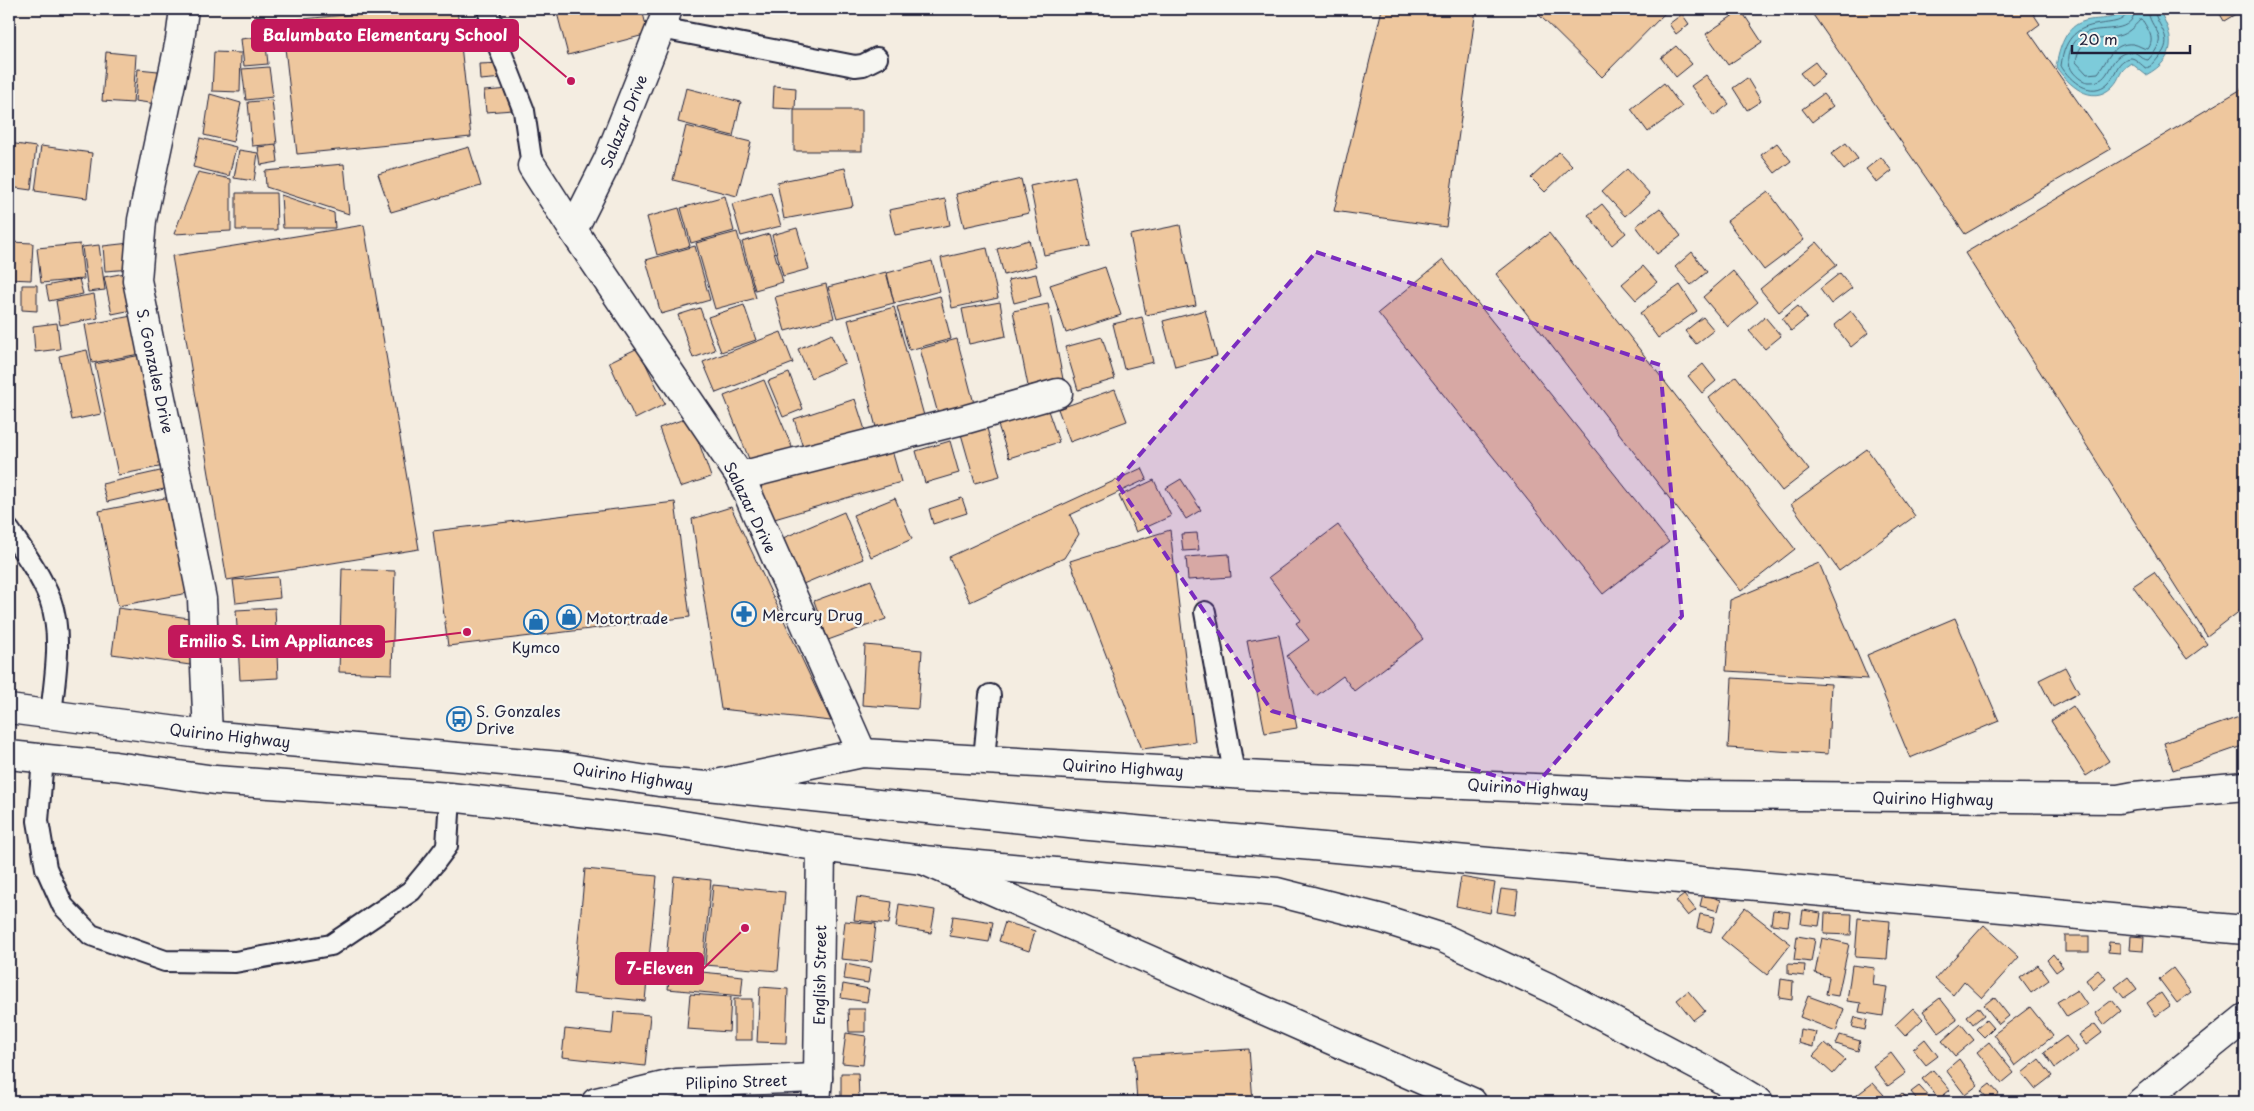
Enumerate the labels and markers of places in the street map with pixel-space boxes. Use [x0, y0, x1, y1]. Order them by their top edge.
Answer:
callout: Balumbato Elementary School [252, 20, 518, 51]
pharmacy icon: Mercury Drug [731, 601, 757, 627]
place label: Mercury Drug [762, 603, 863, 626]
shop icon: Motortrade [556, 604, 582, 630]
place label: Motortrade [586, 606, 668, 629]
shop icon: Kymco [523, 609, 549, 635]
callout: Emilio S. Lim Appliances [169, 626, 384, 657]
place label: Kymco [512, 635, 560, 658]
place label: S. Gonzales Drive [476, 699, 561, 739]
bus stop icon: S. Gonzales Drive [446, 706, 472, 732]
callout: 7-Eleven [616, 953, 703, 984]

